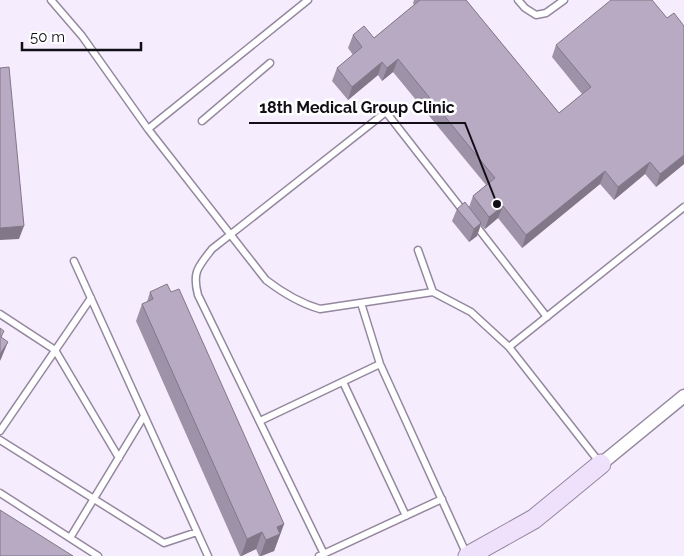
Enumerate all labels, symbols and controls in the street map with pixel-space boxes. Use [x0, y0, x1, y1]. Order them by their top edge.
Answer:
scale bar [22, 20, 141, 52]
text: 50 m [30, 28, 65, 46]
callout: 18th Medical Group Clinic [249, 92, 465, 123]
text: 18th Medical Group Clinic [259, 98, 455, 117]

